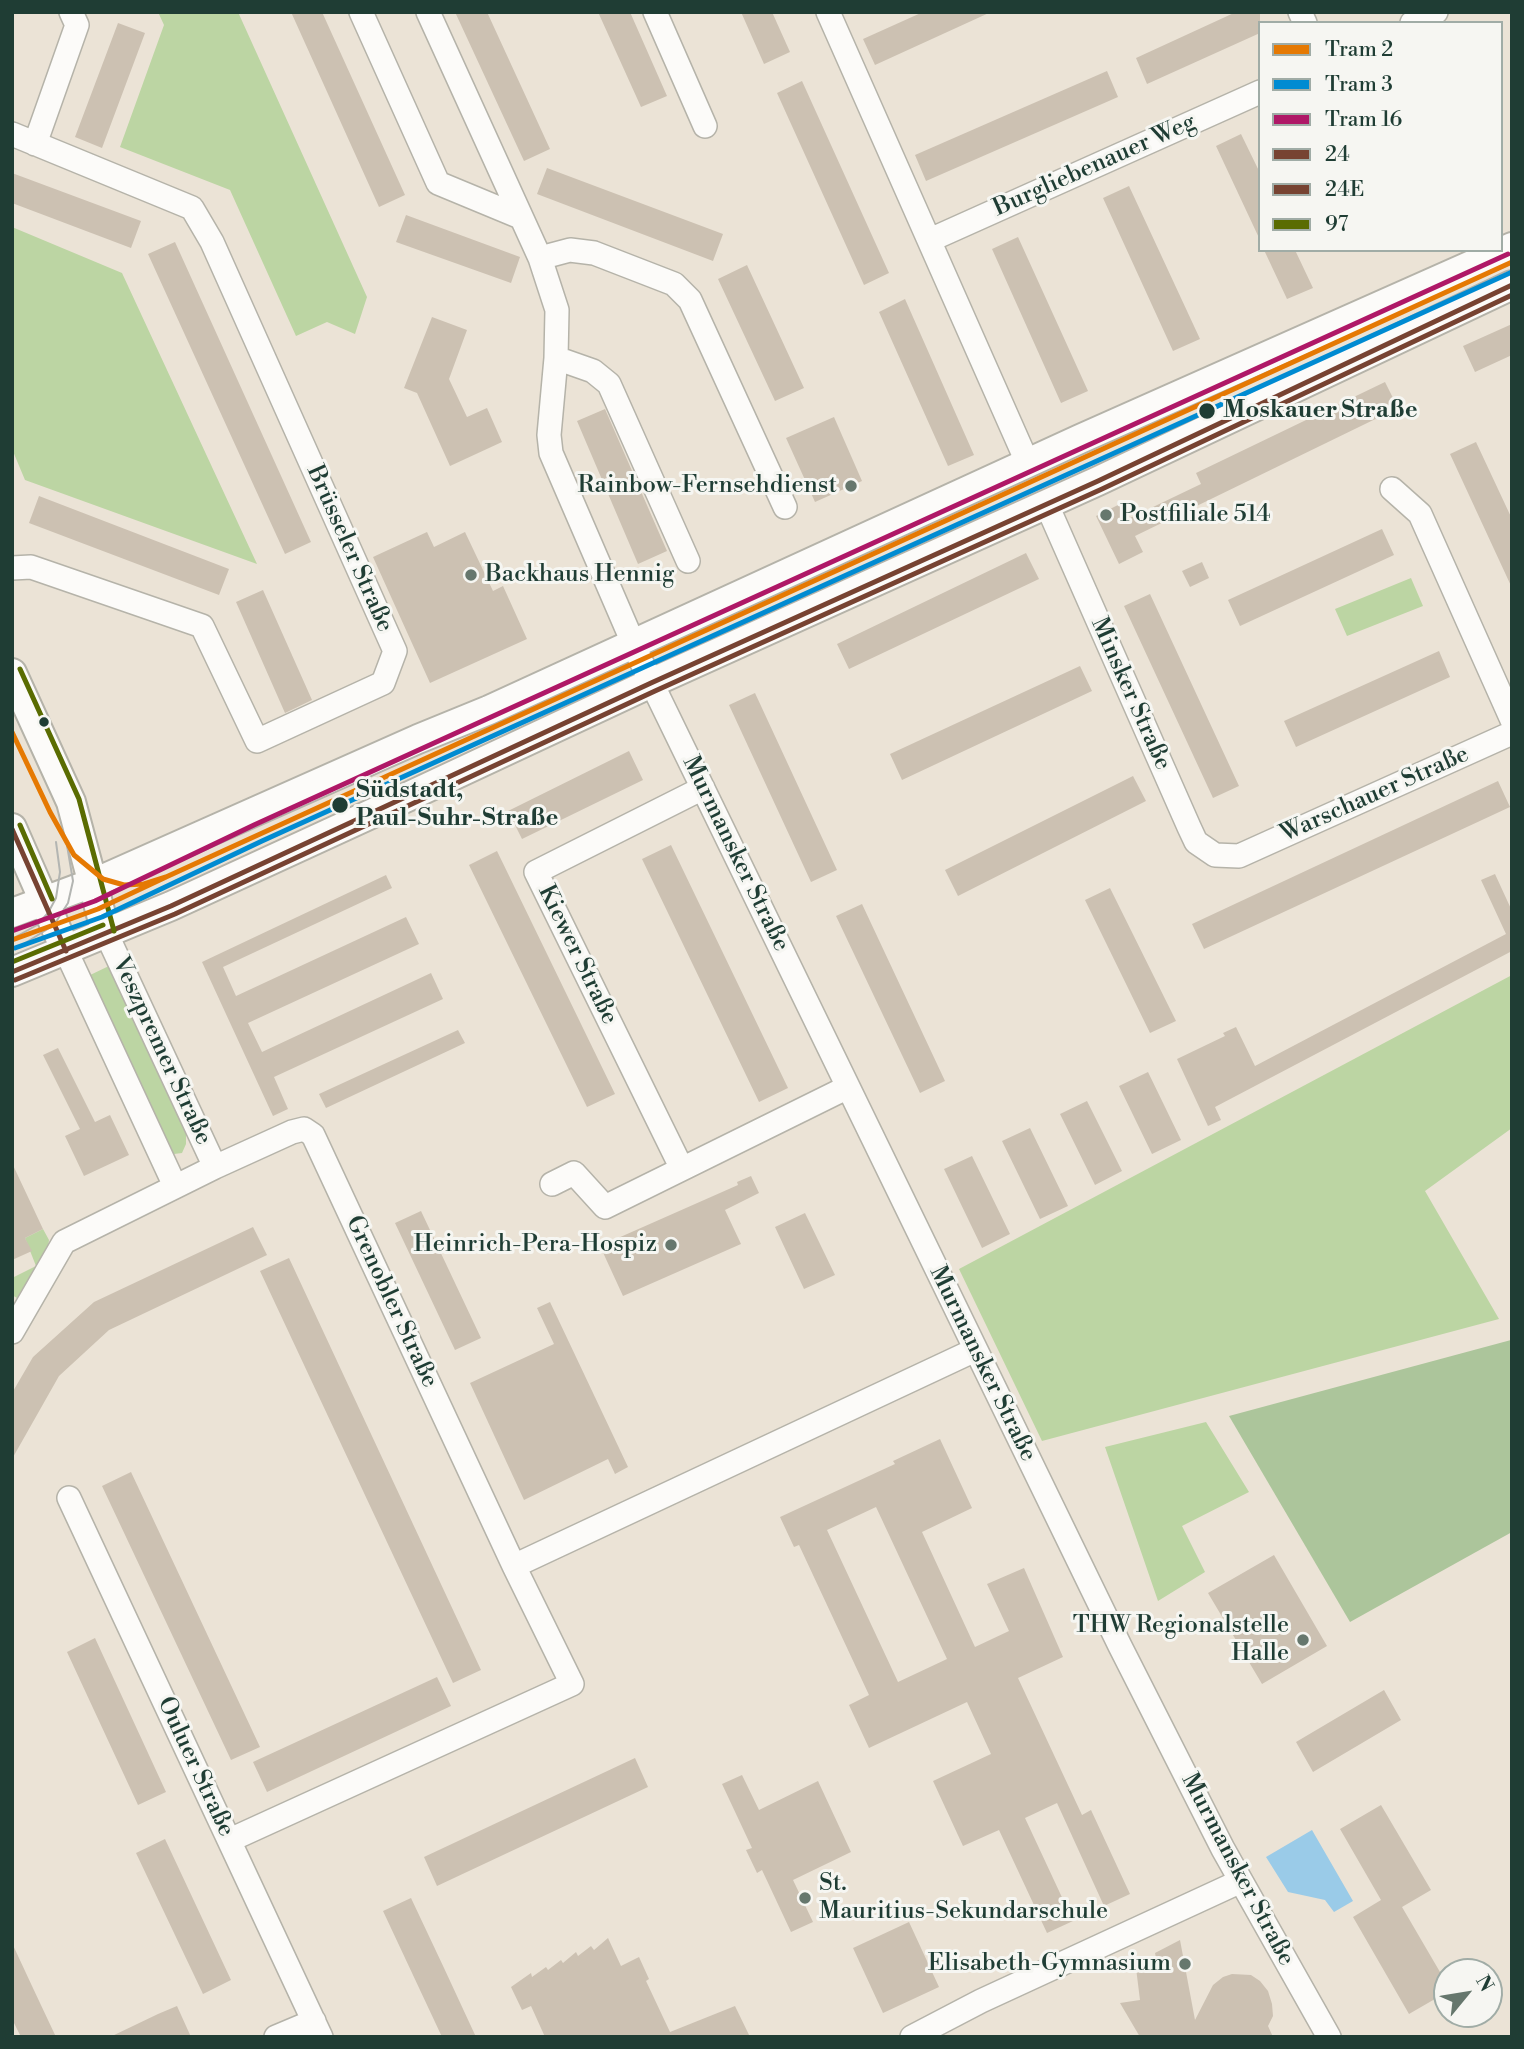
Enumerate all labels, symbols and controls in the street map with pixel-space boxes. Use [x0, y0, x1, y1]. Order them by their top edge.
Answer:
legend [1258, 21, 1503, 252]
text: Tram 2 [1325, 37, 1393, 63]
text: Tram 3 [1325, 72, 1393, 98]
text: Tram 16 [1325, 107, 1402, 133]
street label: Burgliebenauer Weg [989, 108, 1201, 224]
text: 24 [1325, 142, 1350, 168]
text: 24E [1325, 177, 1364, 203]
text: 97 [1325, 212, 1348, 238]
place label: Moskauer Straße [1223, 397, 1418, 425]
marker: Moskauer Straße [1197, 401, 1217, 421]
street label: Brüsseler Straße [299, 461, 399, 637]
place label: Rainbow-Fernsehdienst [577, 472, 837, 500]
marker: Rainbow-Fernsehdienst [843, 478, 859, 494]
place label: Postfiliale 514 [1120, 501, 1270, 529]
marker: Postfiliale 514 [1098, 507, 1114, 523]
place label: Backhaus Hennig [485, 561, 675, 589]
marker: Backhaus Hennig [463, 567, 479, 583]
street label: Minsker Straße [1083, 613, 1177, 775]
unlabelled marker [37, 715, 51, 729]
street label: Warschauer Straße [1276, 741, 1474, 849]
street label: Murmansker Straße [675, 752, 795, 956]
place label: Südstadt, Paul-Suhr-Straße [356, 777, 558, 833]
marker: Südstadt, Paul-Suhr-Straße [330, 795, 350, 815]
street label: Kiewer Straße [531, 881, 623, 1029]
street label: Veszpremer Straße [105, 952, 217, 1150]
street label: Grenobler Straße [339, 1212, 443, 1392]
place label: Heinrich-Pera-Hospiz [414, 1231, 657, 1259]
marker: Heinrich-Pera-Hospiz [663, 1237, 679, 1253]
street label: Murmansker Straße [922, 1262, 1042, 1466]
place label: THW Regionalstelle Halle [1073, 1612, 1289, 1668]
marker: THW Regionalstelle Halle [1295, 1632, 1311, 1648]
street label: Ouluer Straße [150, 1693, 240, 1841]
street label: Murmansker Straße [1174, 1769, 1300, 1971]
place label: St. Mauritius-Sekundarschule [819, 1870, 1108, 1926]
marker: St. Mauritius-Sekundarschule [797, 1890, 813, 1906]
place label: Elisabeth-Gymnasium [928, 1950, 1171, 1978]
marker: Elisabeth-Gymnasium [1177, 1956, 1193, 1972]
north arrow [1433, 1958, 1503, 2028]
text: N [1470, 1971, 1499, 1996]

